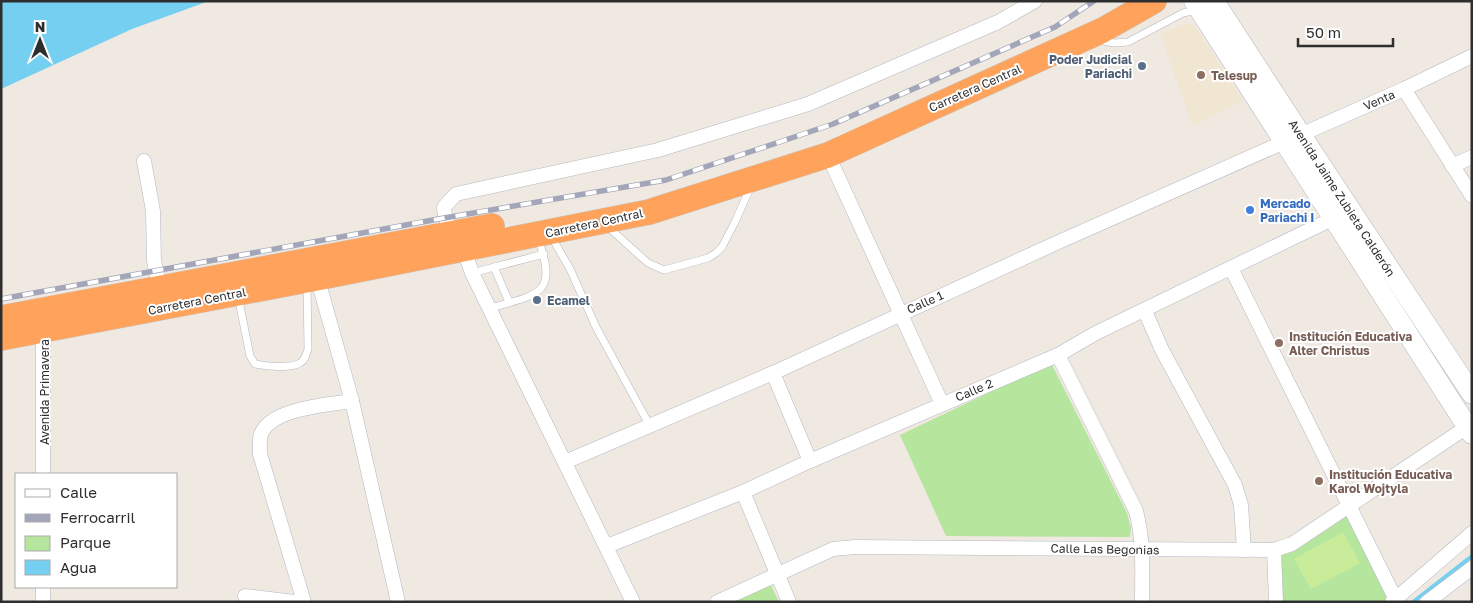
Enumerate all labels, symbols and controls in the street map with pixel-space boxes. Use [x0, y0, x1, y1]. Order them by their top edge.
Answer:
north arrow [15, 15, 65, 65]
scale bar [1298, 15, 1393, 47]
text: N [35, 18, 45, 35]
text: 50 m [1306, 23, 1341, 41]
place label: Poder Judicial Pariachi [1049, 52, 1132, 81]
marker: Poder Judicial Pariachi [1136, 60, 1148, 72]
street label: Carretera Central [926, 61, 1024, 115]
place label: Telesup [1211, 68, 1258, 83]
marker: Telesup [1195, 69, 1207, 81]
street label: Venta [1361, 86, 1397, 114]
street label: Avenida Jaime Zubieta Calderón [1286, 117, 1398, 279]
place label: Mercado Pariachi I [1260, 196, 1314, 225]
marker: Mercado Pariachi I [1244, 204, 1256, 216]
street label: Carretera Central [544, 205, 644, 241]
street label: Carretera Central [147, 284, 247, 318]
street label: Calle 1 [904, 287, 946, 317]
place label: Ecamel [547, 293, 590, 308]
marker: Ecamel [531, 294, 543, 306]
place label: Institución Educativa Alter Christus [1289, 329, 1412, 358]
marker: Institución Educativa Alter Christus [1273, 337, 1285, 349]
street label: Avenida Primavera [37, 339, 52, 445]
street label: Calle 2 [953, 375, 995, 405]
place label: Institución Educativa Karol Wojtyla [1329, 467, 1452, 496]
legend [15, 473, 178, 588]
marker: Institución Educativa Karol Wojtyla [1313, 475, 1325, 487]
text: Calle [60, 483, 97, 501]
text: Ferrocarril [60, 508, 135, 526]
text: Parque [60, 533, 111, 551]
street label: Calle Las Begonias [1050, 541, 1160, 557]
text: Agua [60, 558, 97, 576]

